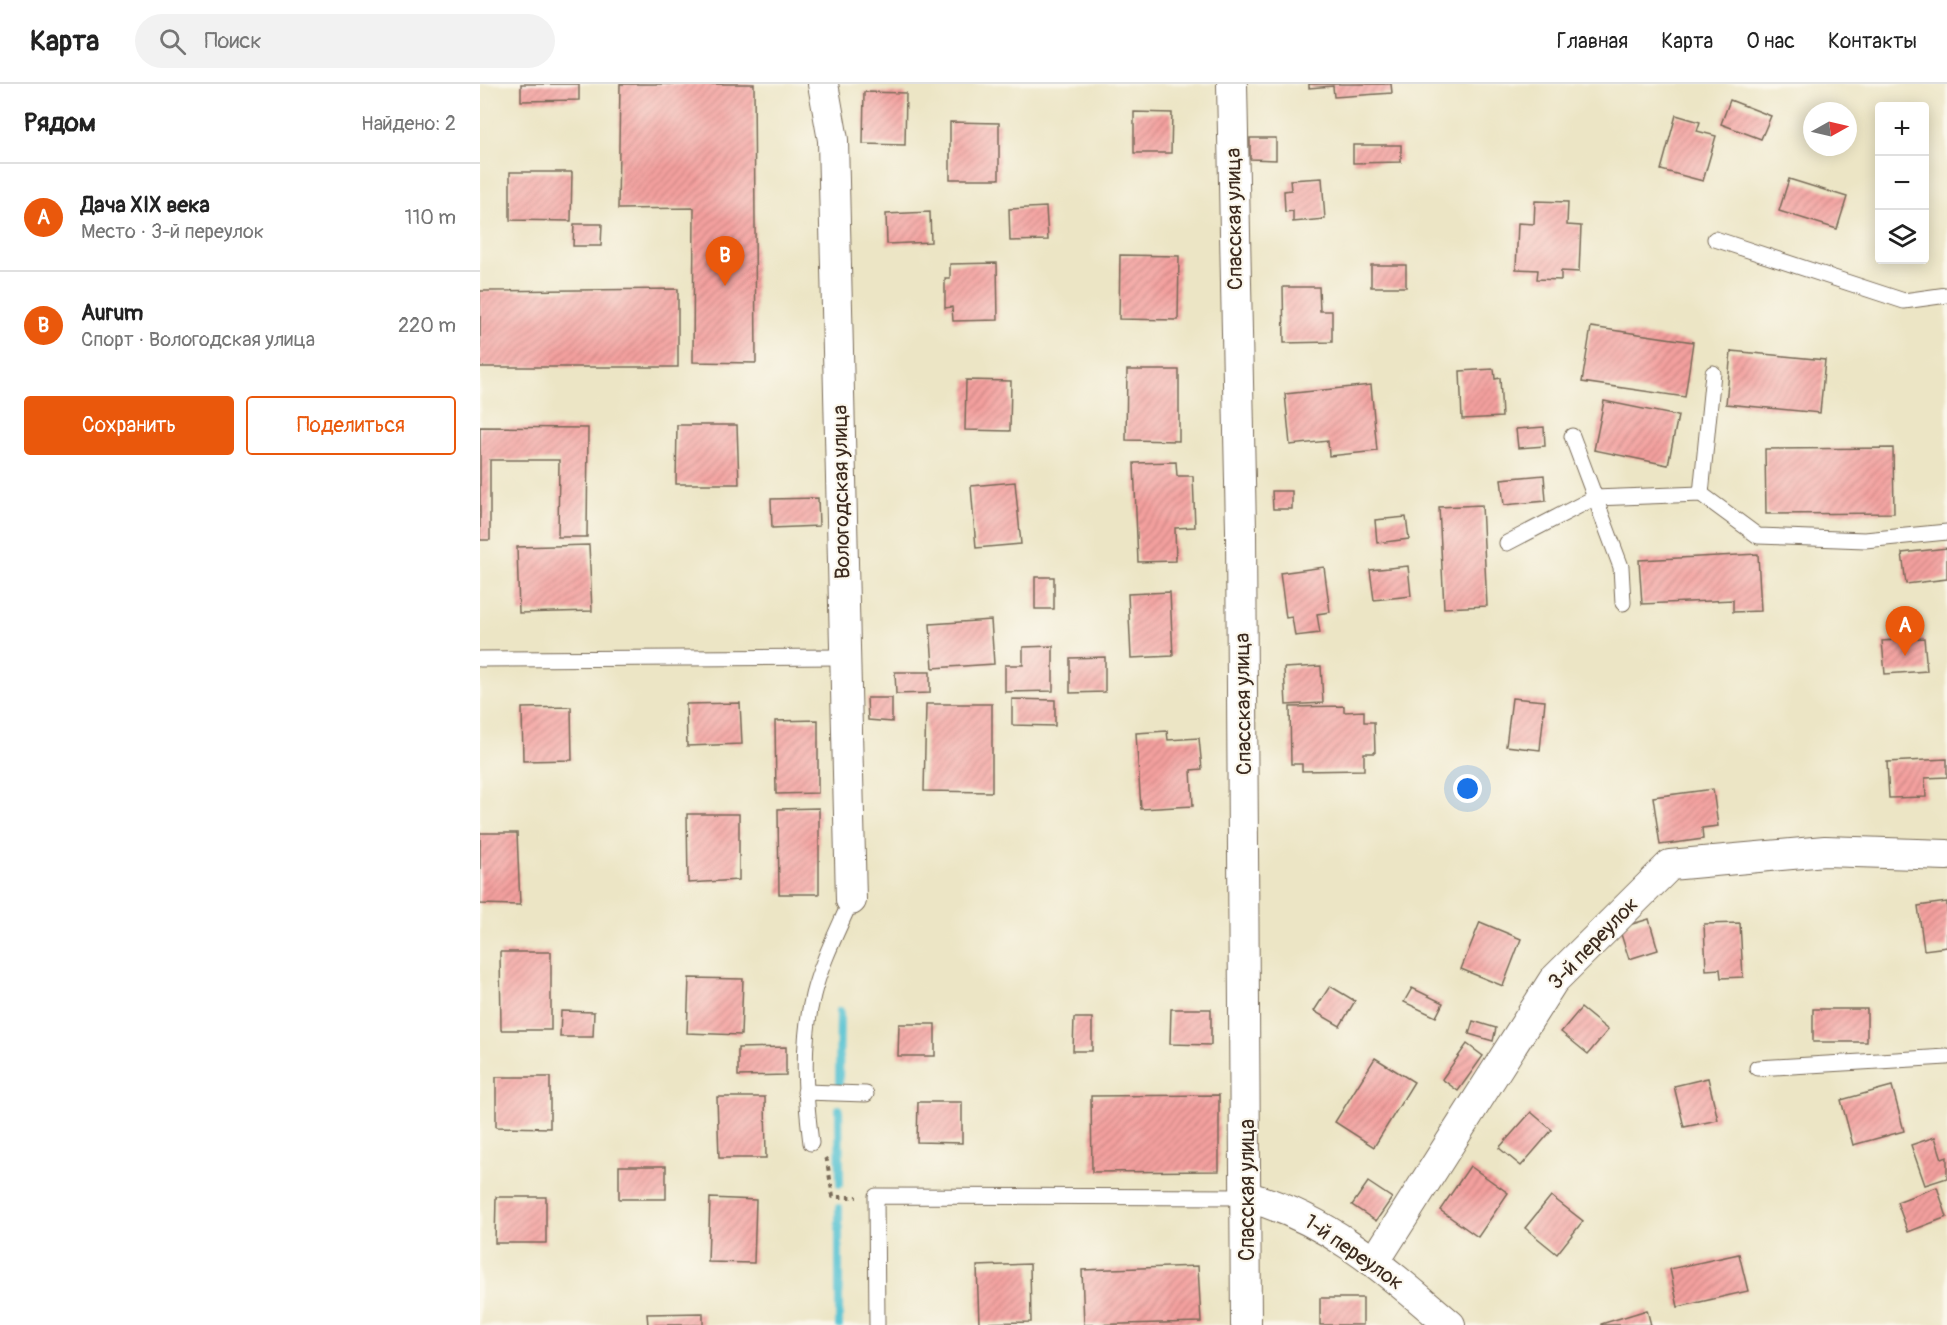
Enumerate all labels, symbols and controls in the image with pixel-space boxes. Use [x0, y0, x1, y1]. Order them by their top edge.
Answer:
search box [135, 14, 555, 68]
text: Карта [30, 24, 99, 59]
icon: search [156, 25, 189, 58]
text: Поиск [204, 27, 262, 55]
text: Главная [1557, 28, 1628, 55]
text: Карта [1661, 28, 1713, 55]
text: О нас [1746, 28, 1795, 55]
text: Контакты [1828, 28, 1917, 55]
north arrow [1803, 102, 1857, 156]
map controls [1875, 102, 1929, 264]
button: + [1875, 102, 1929, 156]
text: Рядом [24, 107, 96, 139]
text: Найдено: 2 [361, 111, 456, 136]
street label: Спасская улица [1220, 148, 1249, 290]
button: − [1875, 156, 1929, 210]
text: Дача XIX века [81, 191, 210, 219]
text: A [37, 205, 50, 230]
text: 110 m [405, 205, 456, 230]
button: layers [1875, 210, 1929, 264]
text: Место · 3-й переулок [81, 219, 264, 244]
pin: B [706, 236, 744, 286]
text: Aurum [81, 299, 143, 327]
text: B [38, 313, 49, 338]
text: 220 m [398, 313, 456, 338]
text: Спорт · Вологодская улица [81, 327, 315, 352]
button: Сохранить [24, 396, 234, 455]
button: Поделиться [246, 396, 456, 455]
street label: Вологодская улица [826, 405, 857, 579]
pin: A [1886, 606, 1924, 656]
street label: Спасская улица [1229, 633, 1258, 775]
your location [1453, 774, 1482, 803]
street label: 3-й переулок [1542, 891, 1644, 995]
street label: Спасская улица [1234, 1119, 1261, 1261]
street label: 1-й переулок [1299, 1208, 1409, 1297]

